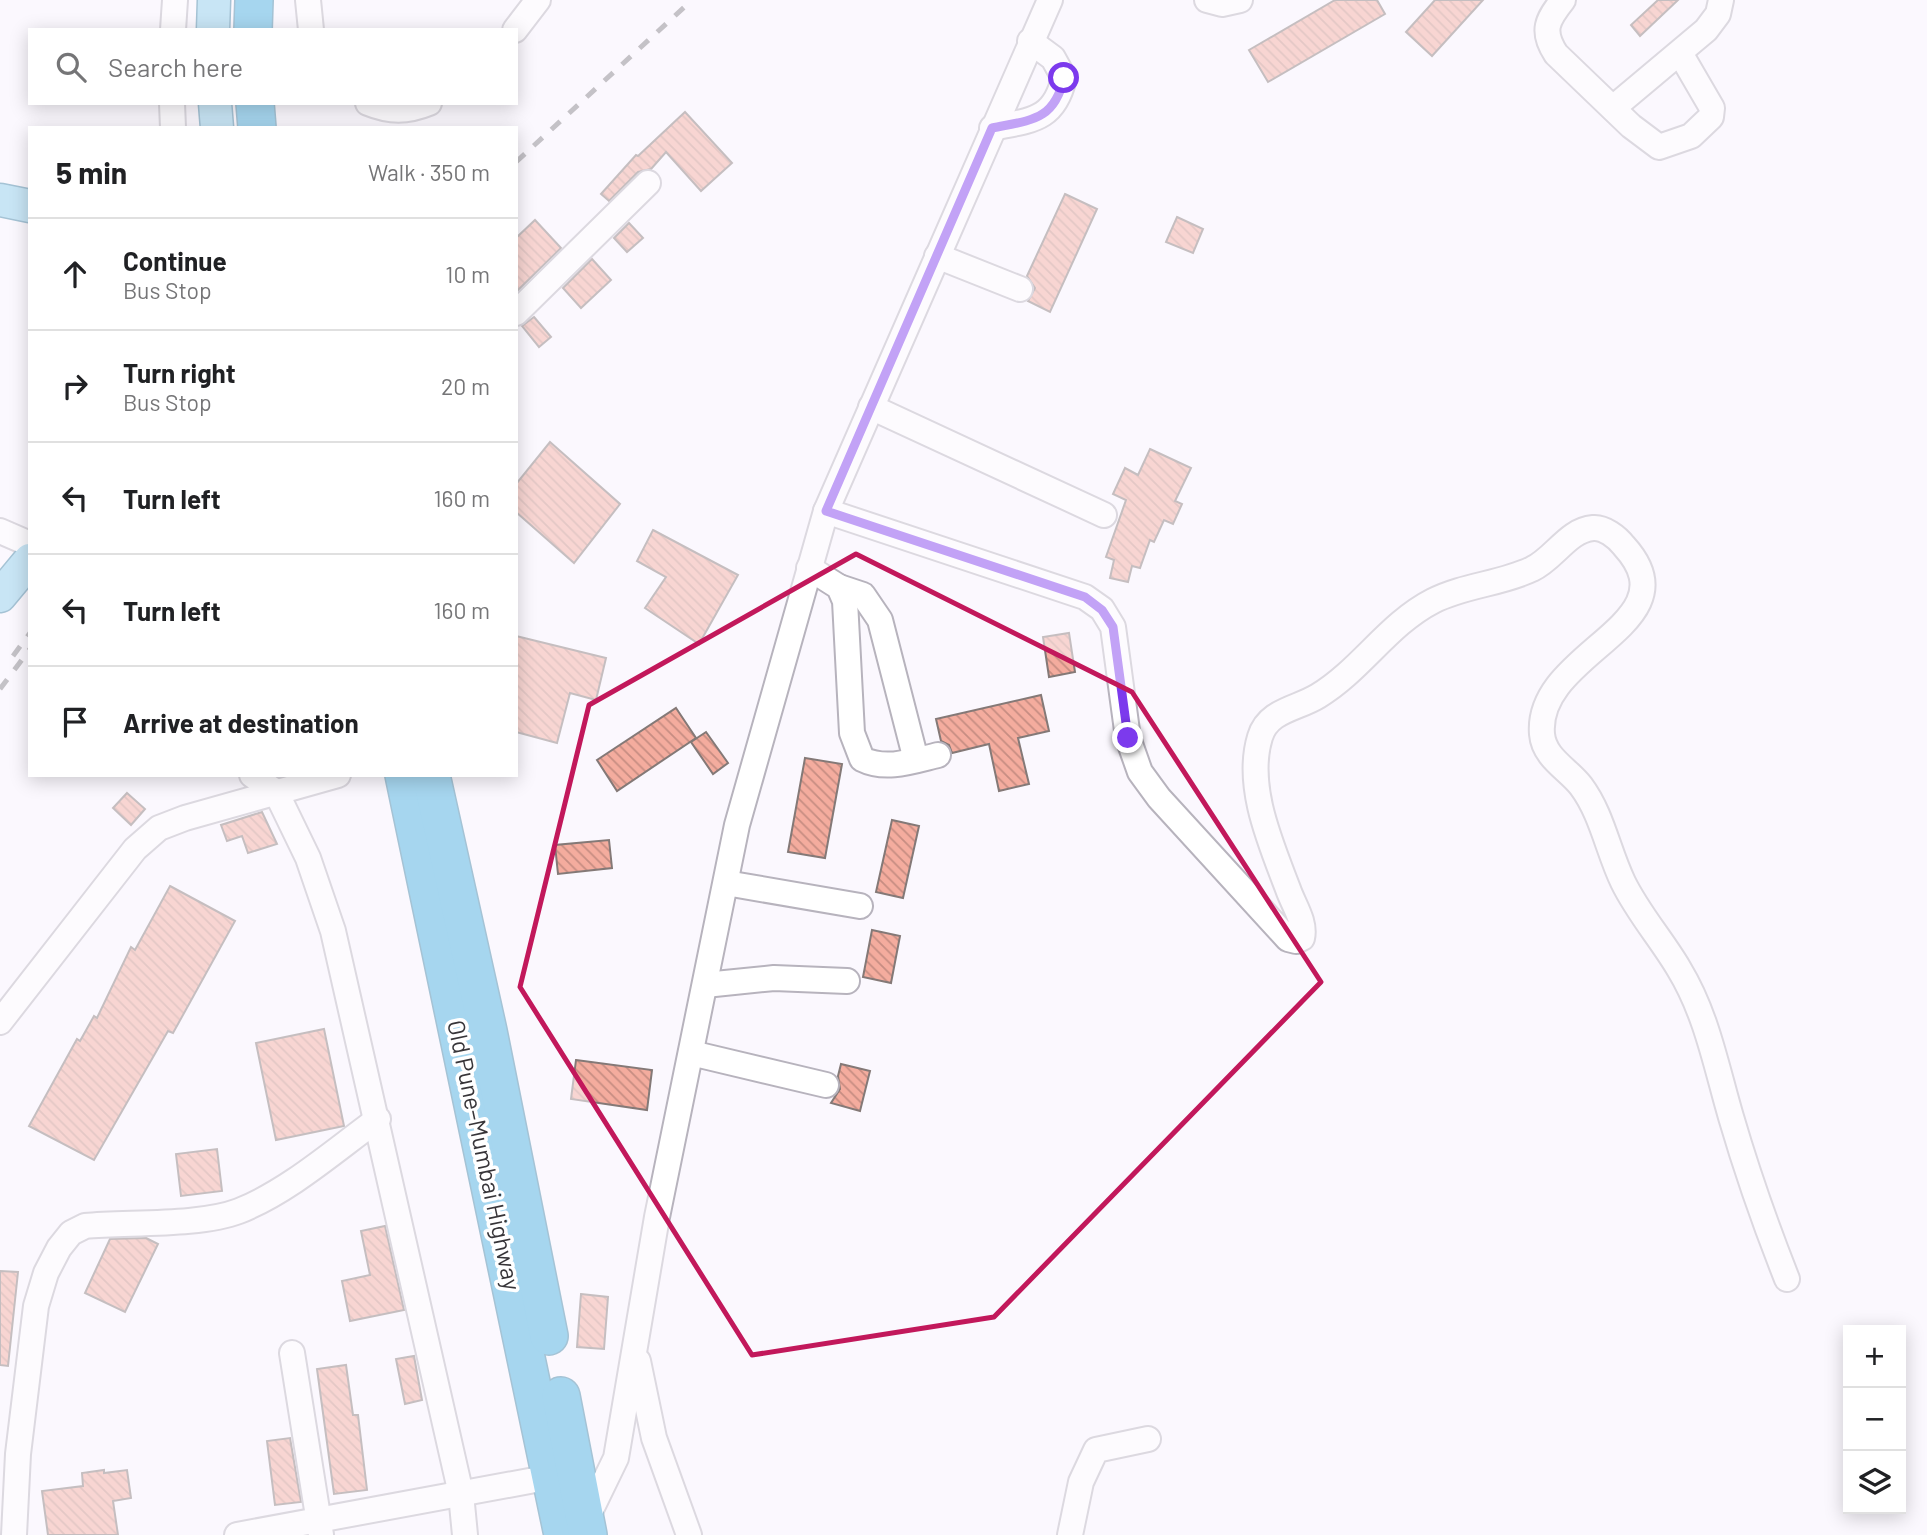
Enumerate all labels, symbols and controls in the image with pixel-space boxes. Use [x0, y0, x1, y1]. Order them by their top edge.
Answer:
search box [28, 28, 518, 105]
icon: search [52, 48, 90, 86]
text: Search here [108, 51, 243, 82]
route start [1048, 62, 1079, 93]
text: 5 min [56, 154, 127, 190]
text: Walk · 350 m [368, 158, 490, 186]
text: Continue [123, 245, 227, 276]
icon: ahead [56, 255, 94, 293]
text: 10 m [445, 260, 490, 288]
text: Bus Stop [123, 276, 212, 304]
text: Turn right [123, 357, 236, 388]
icon: right [56, 367, 94, 405]
text: 20 m [441, 372, 490, 400]
text: Bus Stop [123, 388, 212, 416]
icon: left [56, 479, 94, 517]
text: Turn left [123, 483, 221, 514]
text: 160 m [433, 484, 490, 512]
icon: left [56, 591, 94, 629]
text: Turn left [123, 595, 221, 626]
text: 160 m [433, 596, 490, 624]
icon: arrive [56, 703, 94, 741]
text: Arrive at destination [123, 707, 359, 738]
route end [1112, 722, 1143, 753]
street label: Old Pune–Mumbai Highway [442, 1017, 528, 1293]
map controls [1843, 1325, 1906, 1514]
button: + [1843, 1325, 1906, 1388]
button: − [1843, 1388, 1906, 1451]
button: layers [1843, 1451, 1906, 1514]

